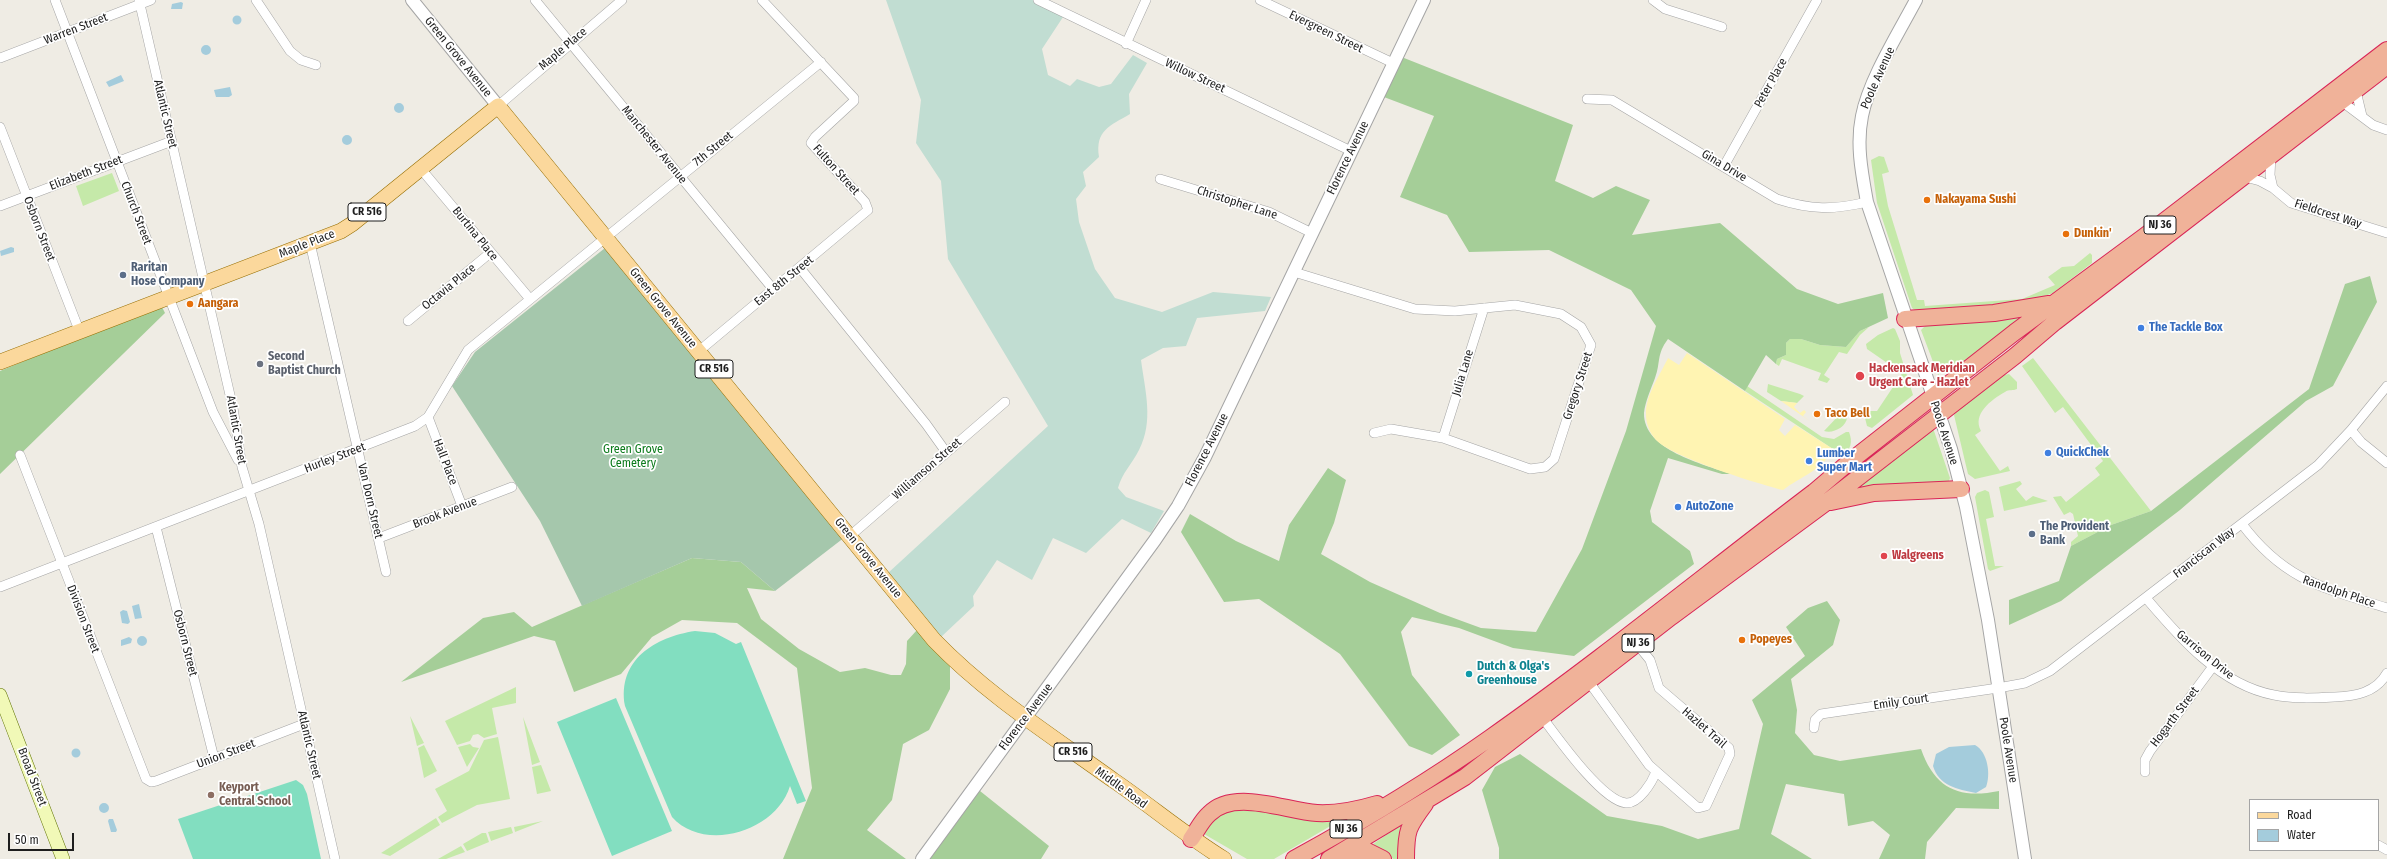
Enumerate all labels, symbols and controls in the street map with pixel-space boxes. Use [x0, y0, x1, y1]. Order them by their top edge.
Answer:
street label: Evergreen Street [1287, 8, 1365, 56]
street label: Warren Street [42, 10, 110, 48]
street label: Green Grove Avenue [421, 14, 495, 100]
street label: Maple Place [536, 25, 590, 73]
street label: Poole Avenue [1858, 45, 1898, 111]
street label: Willow Street [1163, 56, 1227, 96]
street label: Peter Place [1751, 56, 1791, 110]
street label: Atlantic Street [150, 78, 180, 150]
street label: Manchester Avenue [618, 103, 690, 187]
street label: Florence Avenue [1324, 119, 1372, 197]
street label: 7th Street [690, 128, 736, 170]
street label: Fulton Street [810, 142, 862, 198]
street label: Gina Drive [1699, 147, 1749, 185]
street label: Elizabeth Street [47, 152, 125, 194]
street label: Church Street [117, 180, 155, 246]
street label: Christopher Lane [1195, 183, 1279, 223]
place label: Nakayama Sushi [1935, 193, 2016, 207]
street label: Osborn Street [20, 195, 58, 263]
marker: Nakayama Sushi [1922, 195, 1932, 205]
street label: Fieldcrest Way [2293, 196, 2363, 232]
road number: CR 516 [348, 203, 386, 221]
street label: Burtina Place [449, 204, 501, 264]
road number: NJ 36 [2144, 216, 2176, 234]
street label: Maple Place [277, 227, 337, 261]
place label: Dunkin' [2074, 227, 2112, 241]
marker: Dunkin' [2061, 229, 2071, 239]
street label: East 8th Street [752, 253, 816, 309]
place label: Raritan Hose Company [131, 261, 204, 289]
street label: Octavia Place [419, 261, 479, 313]
street label: Green Grove Avenue [626, 265, 700, 351]
marker: Raritan Hose Company [118, 270, 128, 280]
place label: Aangara [198, 297, 238, 311]
marker: Aangara [185, 299, 195, 309]
place label: The Tackle Box [2149, 321, 2223, 335]
marker: The Tackle Box [2136, 323, 2146, 333]
street label: Julia Lane [1449, 348, 1477, 398]
place label: Second Baptist Church [268, 350, 341, 378]
street label: Gregory Street [1560, 350, 1596, 422]
marker: Second Baptist Church [255, 359, 265, 369]
road number: CR 516 [695, 360, 733, 378]
place label: Hackensack Meridian Urgent Care - Hazlet [1869, 362, 1975, 390]
marker: Hackensack Meridian Urgent Care - Hazlet [1854, 370, 1866, 382]
street label: Atlantic Street [223, 394, 249, 466]
street label: Poole Avenue [1927, 399, 1961, 467]
place label: Taco Bell [1825, 407, 1869, 421]
marker: Taco Bell [1812, 409, 1822, 419]
street label: Florence Avenue [1182, 411, 1232, 489]
street label: Williamson Street [890, 435, 964, 503]
street label: Hall Place [430, 437, 460, 487]
street label: Hurley Street [302, 440, 368, 476]
park label: Green Grove Cemetery [603, 443, 663, 471]
place label: QuickChek [2056, 446, 2109, 460]
place label: Lumber Super Mart [1817, 447, 1872, 475]
marker: QuickChek [2043, 448, 2053, 458]
marker: Lumber Super Mart [1804, 456, 1814, 466]
street label: Van Dorn Street [354, 462, 386, 540]
street label: Brook Avenue [411, 494, 479, 532]
place label: AutoZone [1686, 500, 1734, 514]
marker: AutoZone [1673, 502, 1683, 512]
street label: Green Grove Avenue [831, 515, 905, 601]
place label: The Provident Bank [2040, 520, 2109, 548]
street label: Franciscan Way [2170, 525, 2238, 581]
marker: The Provident Bank [2027, 529, 2037, 539]
place label: Walgreens [1892, 549, 1944, 563]
marker: Walgreens [1879, 551, 1889, 561]
street label: Randolph Place [2301, 573, 2377, 611]
street label: Division Street [63, 583, 103, 655]
street label: Osborn Street [170, 608, 200, 678]
street label: Garrison Drive [2173, 627, 2237, 683]
place label: Popeyes [1750, 633, 1792, 647]
road number: NJ 36 [1622, 634, 1654, 652]
marker: Popeyes [1737, 635, 1747, 645]
place label: Dutch & Olga's Greenhouse [1477, 660, 1549, 688]
marker: Dutch & Olga's Greenhouse [1464, 669, 1474, 679]
street label: Florence Avenue [996, 681, 1056, 753]
street label: Hogarth Street [2148, 684, 2202, 750]
street label: Emily Court [1873, 691, 1929, 713]
street label: Hazlet Trail [1679, 705, 1729, 751]
street label: Atlantic Street [294, 709, 324, 781]
street label: Poole Avenue [1996, 716, 2020, 784]
street label: Union Street [195, 736, 257, 772]
road number: CR 516 [1054, 743, 1092, 761]
street label: Broad Street [14, 746, 50, 808]
street label: Middle Road [1092, 764, 1150, 812]
place label: Keyport Central School [219, 781, 291, 809]
marker: Keyport Central School [206, 790, 216, 800]
legend [2249, 799, 2379, 851]
text: Road [2287, 808, 2312, 822]
road number: NJ 36 [1330, 820, 1362, 838]
scale bar [10, 825, 76, 851]
text: Water [2287, 828, 2315, 842]
text: 50 m [15, 833, 39, 847]

